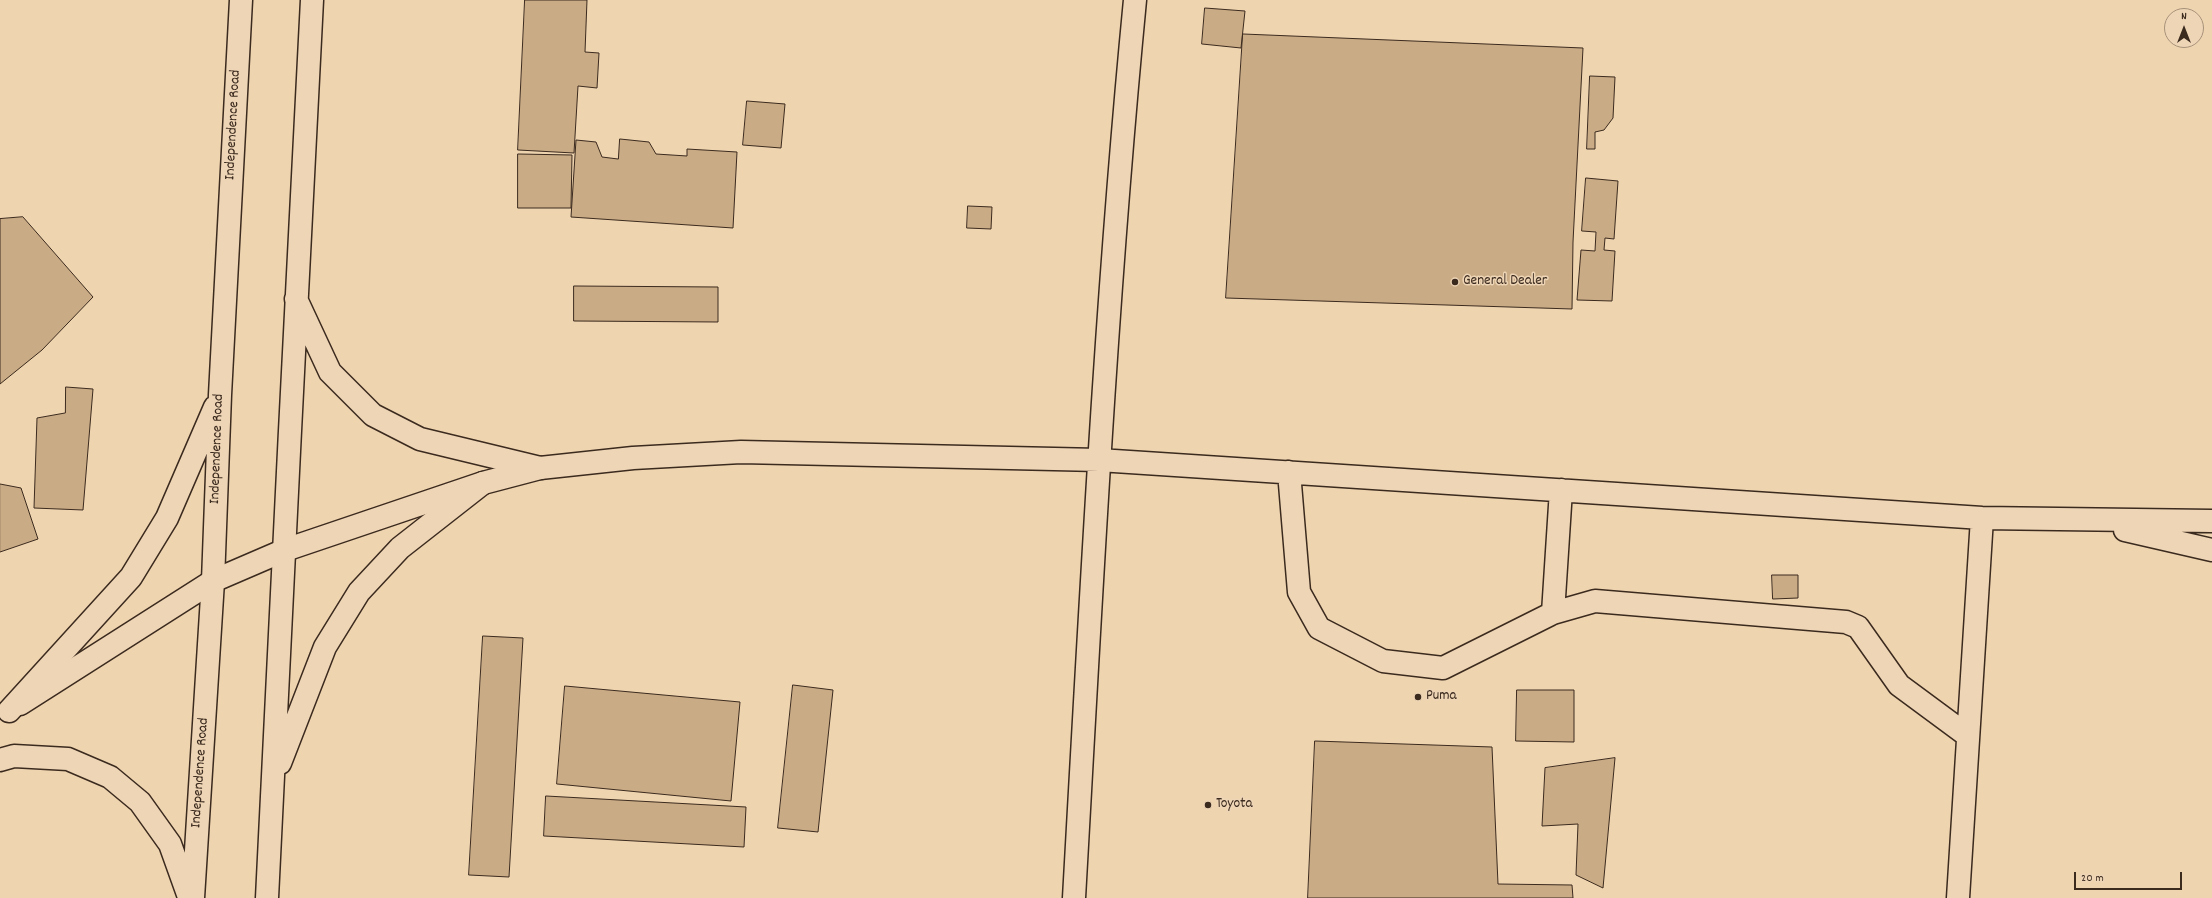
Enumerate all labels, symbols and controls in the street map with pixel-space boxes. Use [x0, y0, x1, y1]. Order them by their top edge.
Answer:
north arrow [2164, 8, 2204, 48]
text: N [2181, 9, 2187, 25]
street label: Independence Road [222, 69, 246, 181]
place label: General Dealer [1463, 273, 1547, 291]
marker: General Dealer [1450, 277, 1460, 287]
street label: Independence Road [207, 394, 229, 504]
place label: Puma [1426, 688, 1457, 706]
marker: Puma [1413, 692, 1423, 702]
street label: Independence Road [188, 717, 214, 829]
place label: Toyota [1216, 796, 1253, 814]
marker: Toyota [1203, 800, 1213, 810]
scale bar [2076, 864, 2184, 890]
text: 20 m [2081, 870, 2104, 887]

